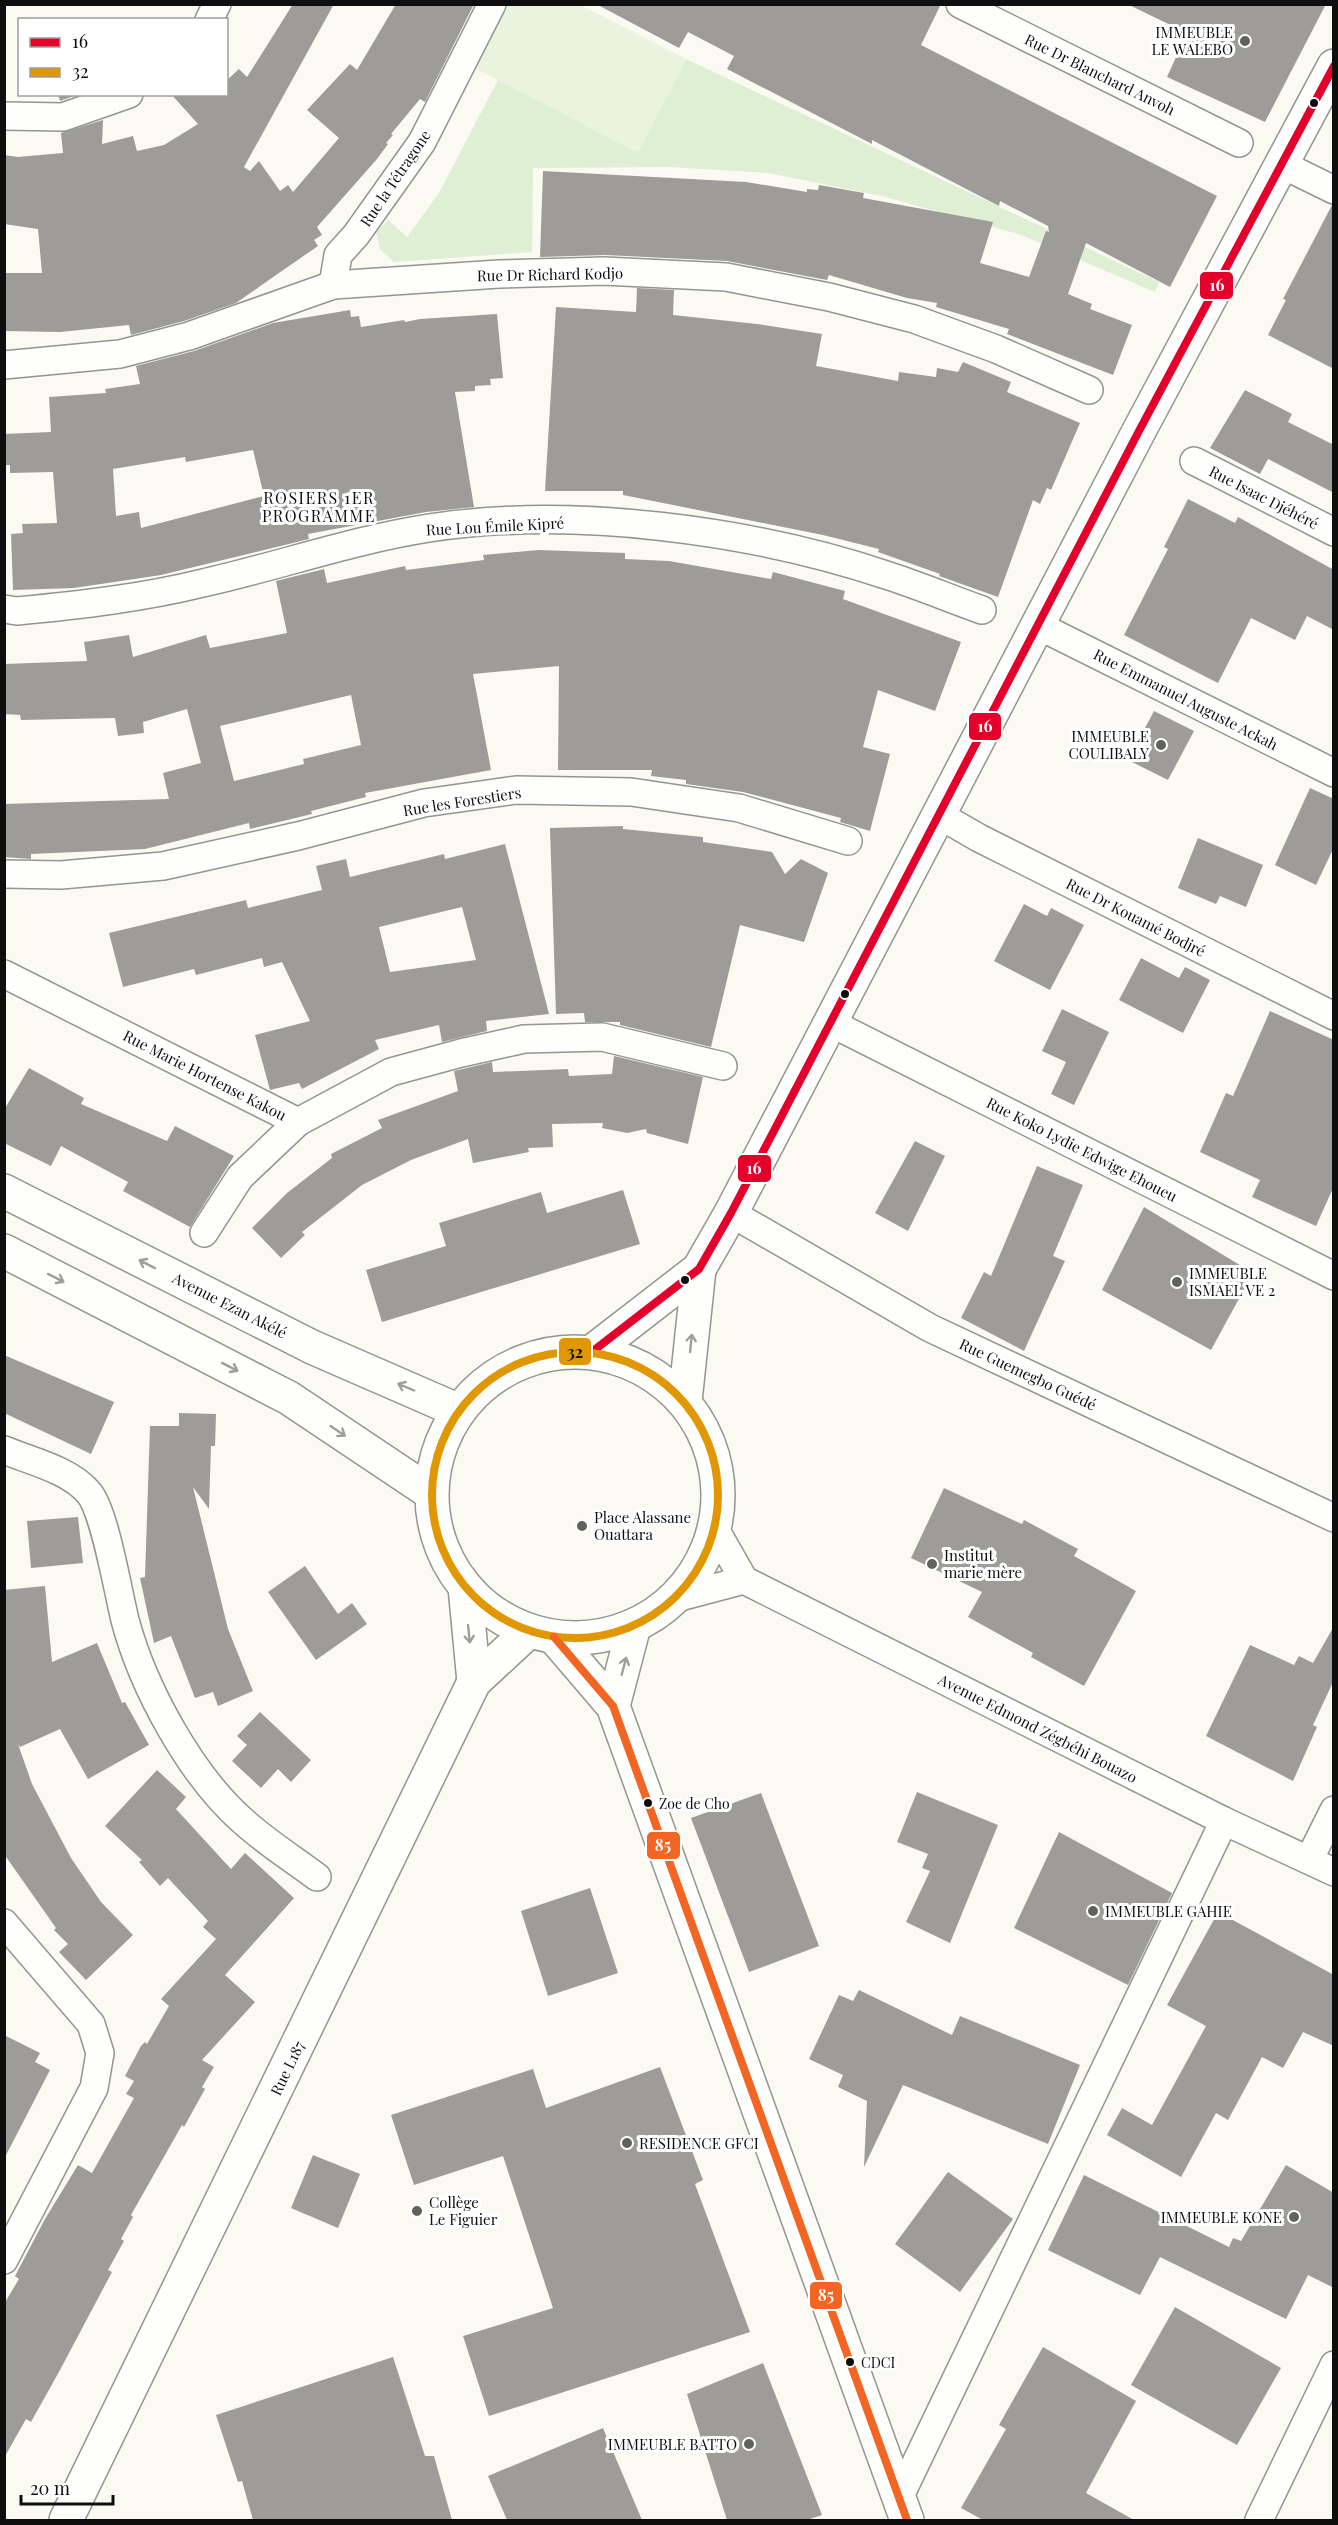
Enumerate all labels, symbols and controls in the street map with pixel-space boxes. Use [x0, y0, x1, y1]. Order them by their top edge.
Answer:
legend [18, 18, 228, 96]
place label: IMMEUBLE LE WALEBO [1152, 22, 1233, 59]
text: 16 [72, 29, 88, 53]
street label: Rue Dr Blanchard Anvoh [1022, 29, 1179, 119]
marker: IMMEUBLE LE WALEBO [1238, 34, 1252, 48]
text: 32 [72, 59, 89, 83]
unlabelled marker [1308, 97, 1320, 109]
street label: Rue la Tétragone [355, 126, 435, 230]
street label: Rue Dr Richard Kodjo [477, 263, 623, 285]
line badge: 16 [1199, 271, 1234, 300]
text: 16 [1209, 274, 1225, 295]
street label: Rue Isaac Djéhéré [1206, 461, 1322, 533]
district label: ROSIERS 1ER PROGRAMME [262, 487, 376, 526]
street label: Rue Lou Émile Kipré [425, 512, 565, 540]
street label: Rue Emmanuel Auguste Ackah [1091, 644, 1282, 754]
line badge: 16 [968, 712, 1002, 741]
text: 16 [977, 715, 993, 736]
place label: IMMEUBLE COULIBALY [1068, 726, 1149, 763]
marker: IMMEUBLE COULIBALY [1154, 738, 1168, 752]
street label: Rue les Forestiers [402, 782, 522, 820]
street label: Rue Dr Kouamé Bodjré [1063, 873, 1209, 961]
unlabelled marker [839, 988, 851, 1000]
street label: Rue Marie Hortense Kakou [120, 1025, 290, 1125]
street label: Rue Koko Lydie Edwige Ehoueu [983, 1092, 1181, 1206]
line badge: 16 [737, 1154, 772, 1183]
text: 16 [746, 1157, 762, 1178]
one-way arrow [139, 1257, 157, 1269]
place label: IMMEUBLE ISMAEL VE 2 [1189, 1263, 1275, 1300]
street label: Avenue Ezan Akélé [169, 1267, 291, 1342]
one-way arrow [47, 1272, 65, 1284]
unlabelled marker [679, 1274, 691, 1286]
marker: IMMEUBLE ISMAEL VE 2 [1170, 1275, 1184, 1289]
one-way arrow [686, 1333, 697, 1353]
street label: Rue Guemegbo Guédé [956, 1333, 1100, 1415]
line badge: 32 [558, 1337, 592, 1366]
text: 32 [567, 1341, 583, 1362]
one-way arrow [220, 1362, 238, 1373]
one-way arrow [397, 1381, 415, 1393]
one-way arrow [329, 1425, 346, 1437]
place label: Place Alassane Ouattara [594, 1507, 691, 1544]
marker: Place Alassane Ouattara [575, 1519, 589, 1533]
place label: Institut marie mère [944, 1545, 1022, 1582]
marker: Institut marie mère [925, 1557, 939, 1571]
one-way arrow [464, 1624, 475, 1644]
one-way arrow [618, 1657, 630, 1676]
street label: Avenue Edmond Zégbéhi Bouazo [934, 1669, 1141, 1787]
place label: Zoe de Cho [659, 1794, 730, 1813]
marker: Zoe de Cho [642, 1797, 654, 1809]
line badge: 85 [646, 1831, 681, 1860]
text: 85 [655, 1834, 671, 1855]
place label: IMMEUBLE GAHIE [1105, 1901, 1232, 1921]
marker: IMMEUBLE GAHIE [1086, 1904, 1100, 1918]
street label: Rue L187 [265, 2038, 309, 2098]
place label: RESIDENCE GFCI [639, 2133, 759, 2153]
marker: RESIDENCE GFCI [620, 2136, 634, 2150]
place label: Collège Le Figuier [429, 2192, 498, 2229]
marker: Collège Le Figuier [410, 2204, 424, 2218]
place label: IMMEUBLE KONE [1161, 2207, 1282, 2227]
marker: IMMEUBLE KONE [1287, 2210, 1301, 2224]
line badge: 85 [809, 2281, 843, 2310]
text: 85 [818, 2284, 834, 2305]
place label: CDCI [861, 2353, 895, 2372]
marker: CDCI [844, 2356, 856, 2368]
place label: IMMEUBLE BATTO [608, 2434, 737, 2454]
marker: IMMEUBLE BATTO [742, 2437, 756, 2451]
scale bar [21, 2468, 112, 2506]
text: 20 m [30, 2476, 70, 2500]

